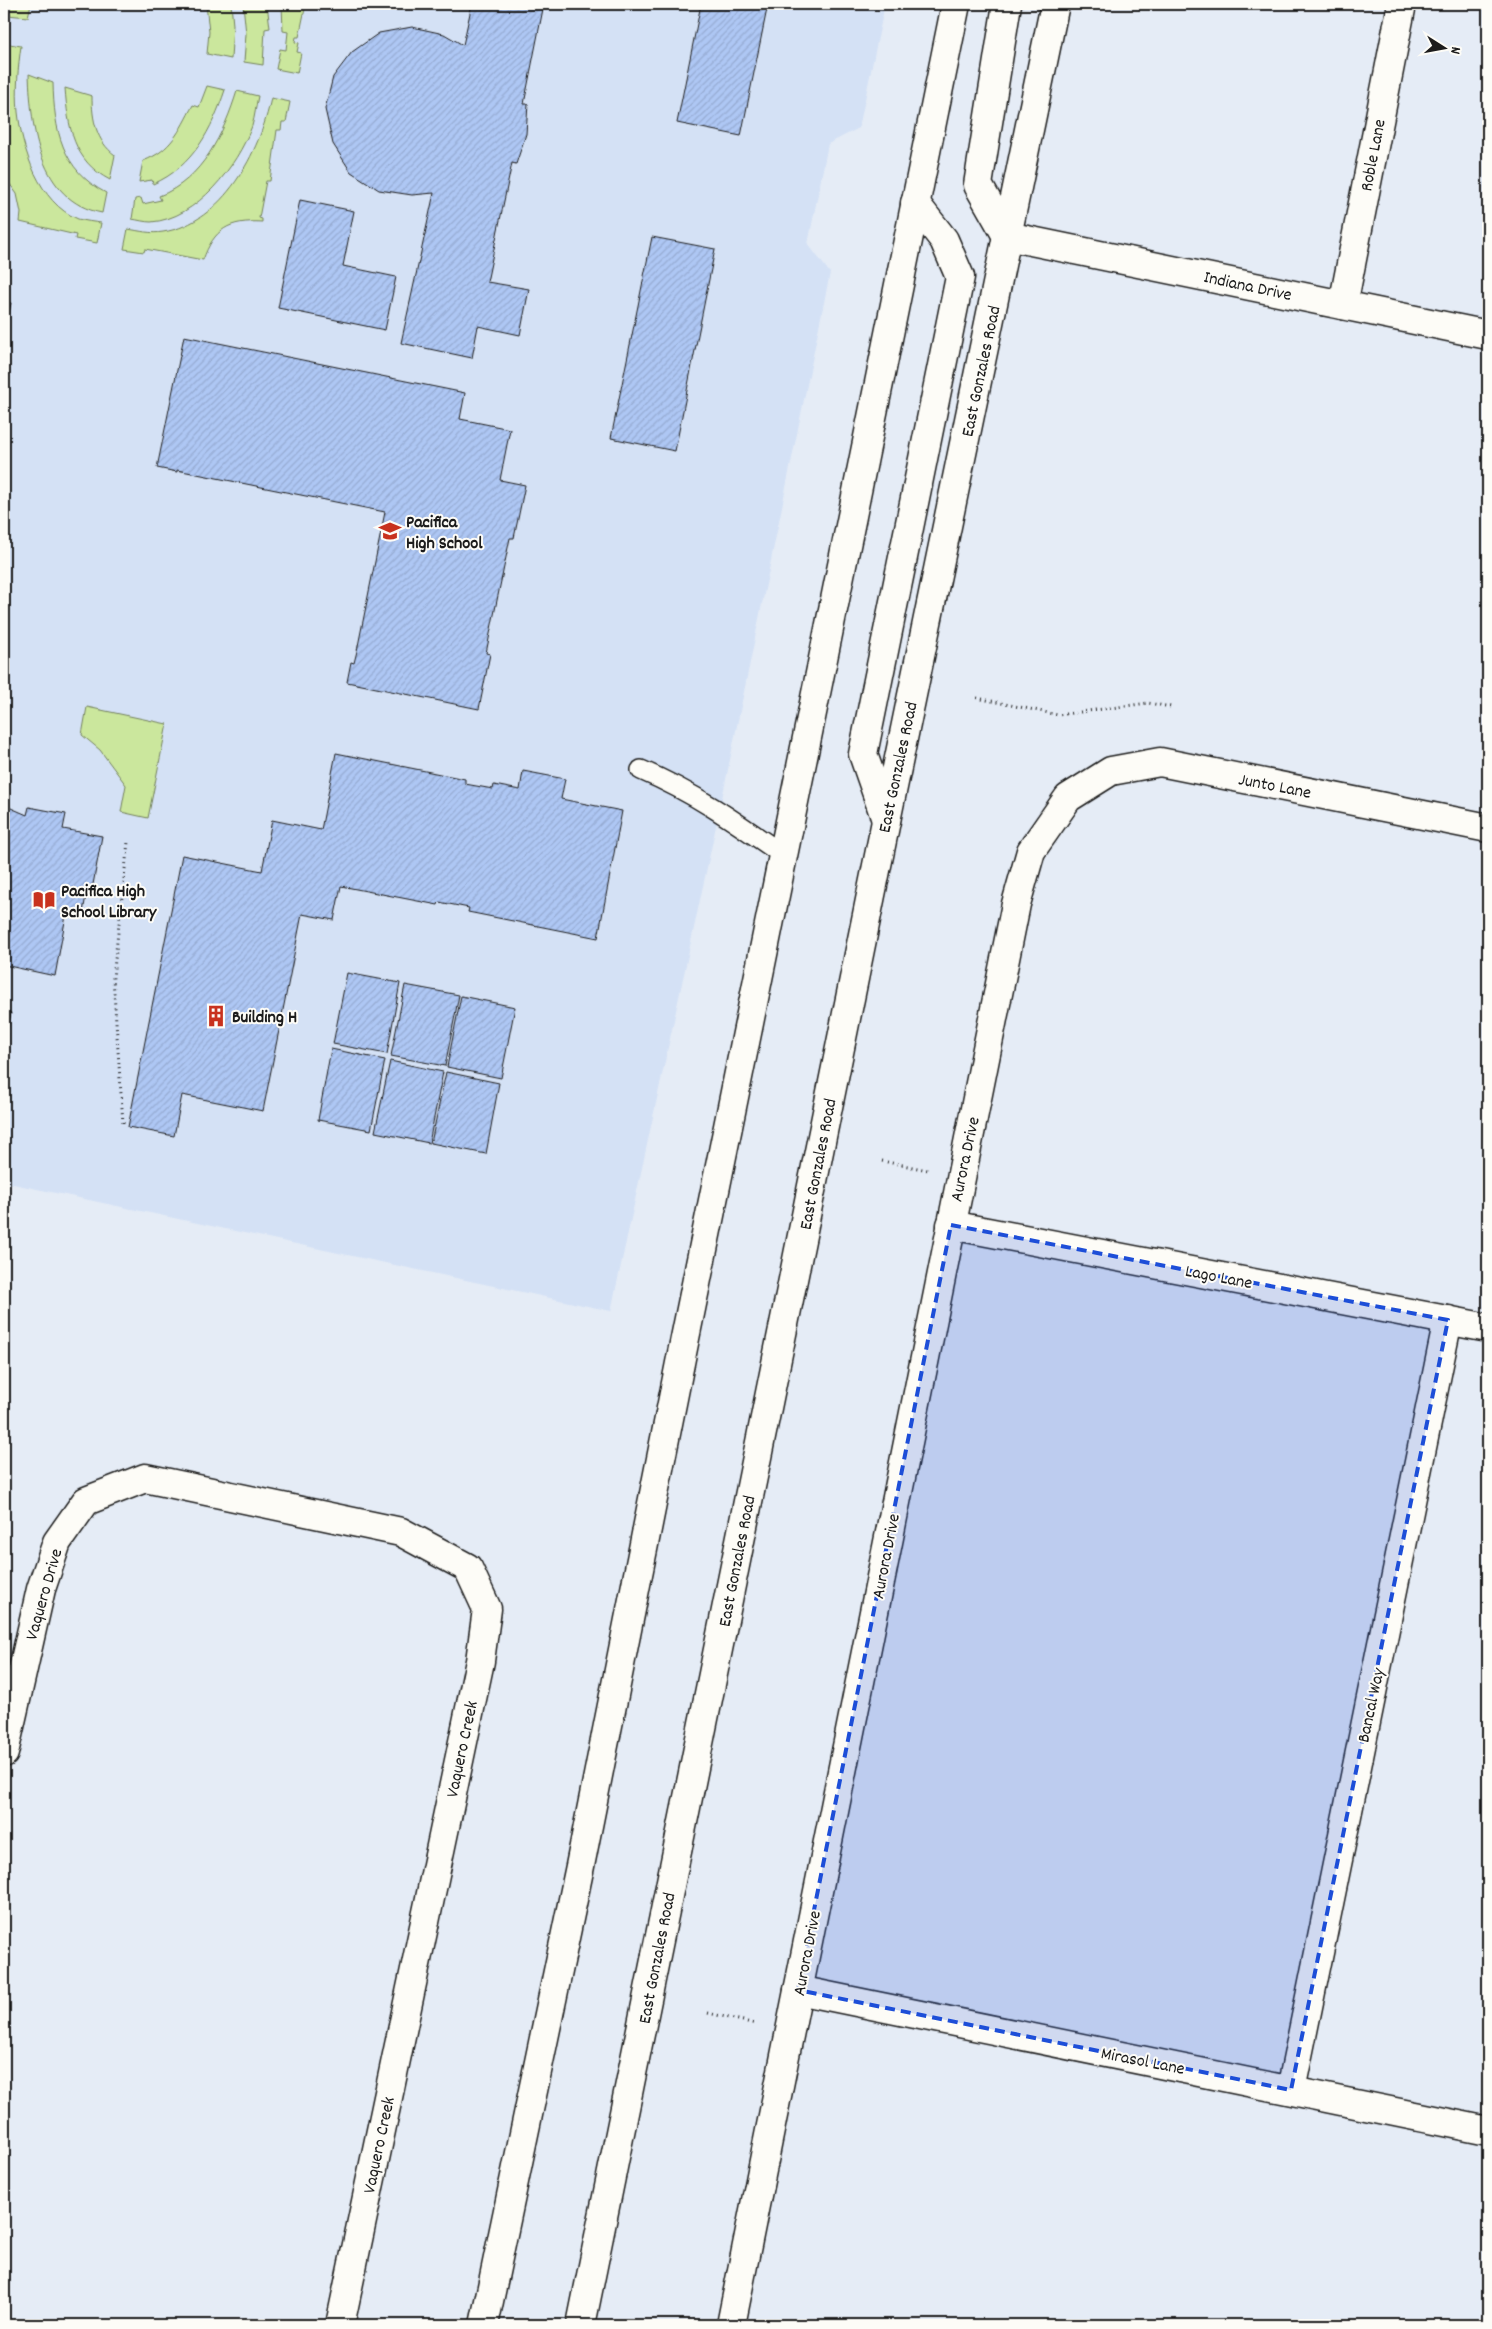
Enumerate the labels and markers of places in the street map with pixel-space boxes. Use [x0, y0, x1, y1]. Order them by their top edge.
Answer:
place label: Pacifica High School [406, 511, 483, 557]
school or university icon: Pacifica High School [377, 518, 403, 544]
place label: Pacifica High School Library [61, 880, 157, 926]
library icon: Pacifica High School Library [31, 887, 57, 913]
building icon: Building H [203, 1003, 229, 1029]
place label: Building H [232, 1006, 297, 1031]

